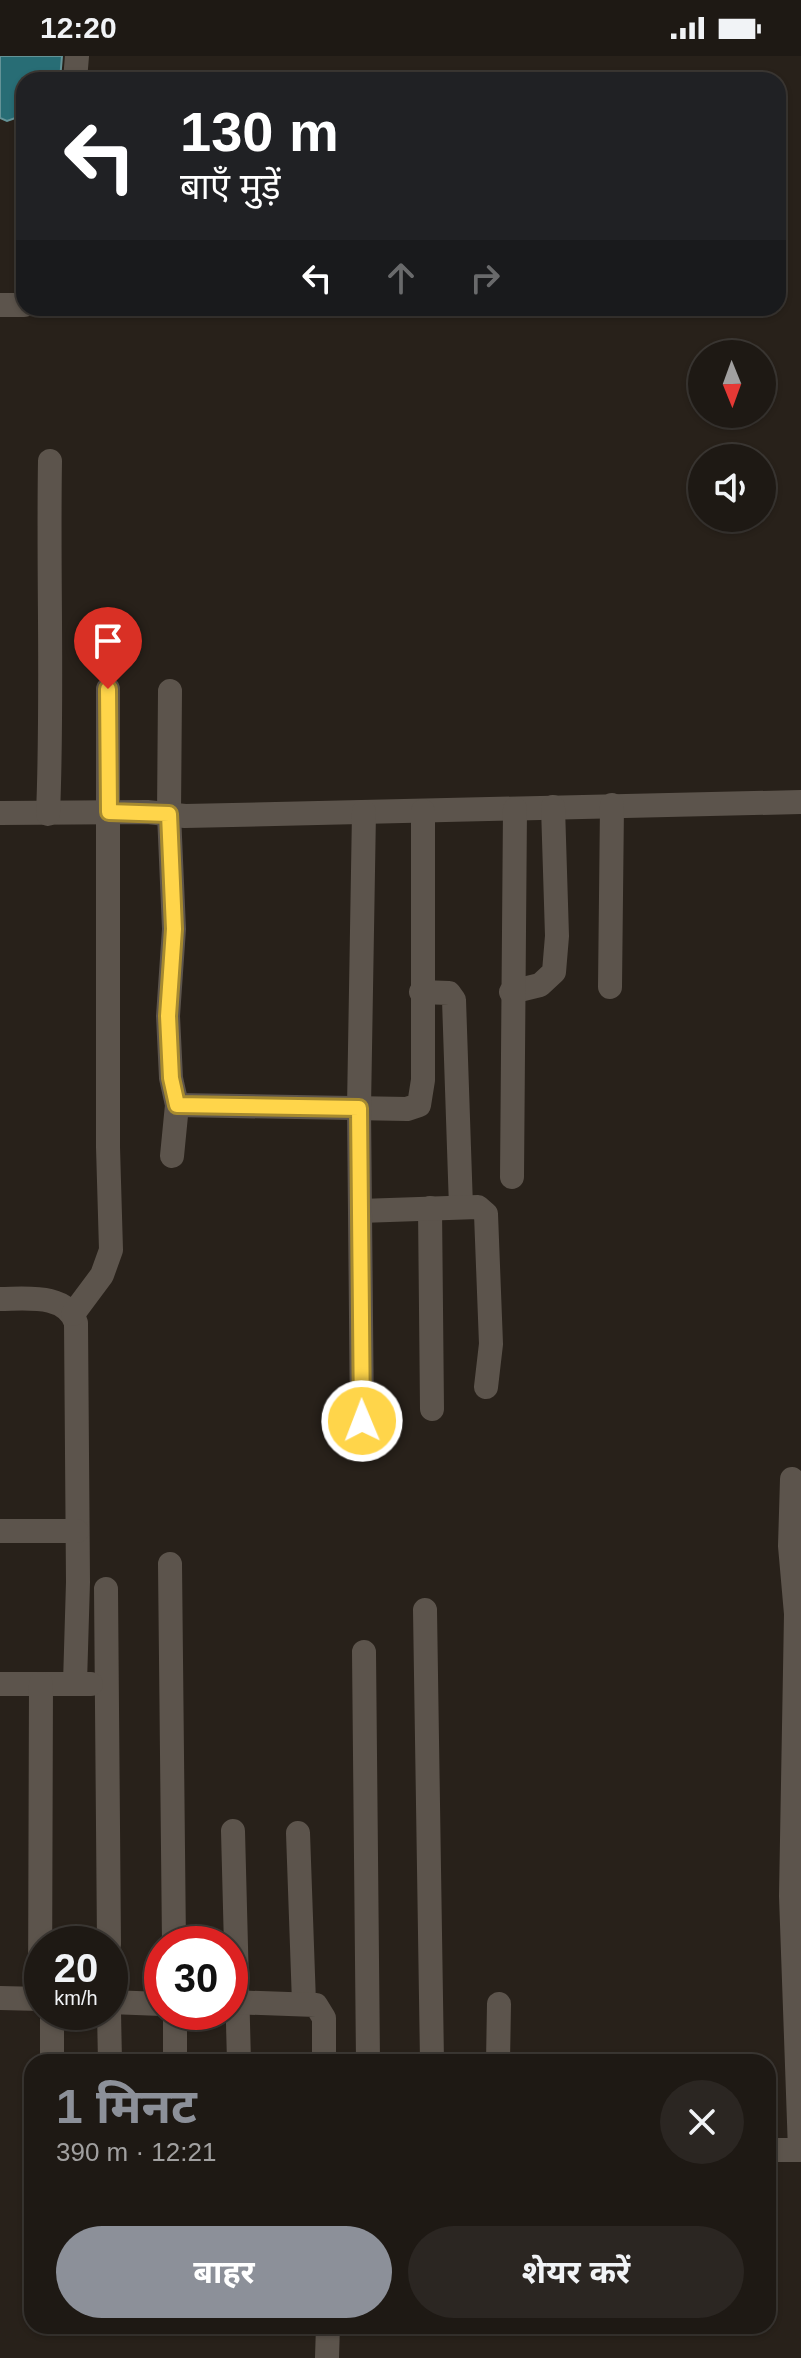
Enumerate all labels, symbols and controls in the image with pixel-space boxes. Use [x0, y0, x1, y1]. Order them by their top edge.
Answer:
text: 12:20 [40, 11, 117, 44]
text: 130 m [180, 100, 339, 163]
icon: left [48, 104, 152, 208]
text: बाएँ मुड़ें [180, 166, 281, 207]
icon: left [295, 256, 339, 300]
icon: ahead [379, 256, 423, 300]
icon: right [463, 256, 507, 300]
north arrow [688, 340, 776, 428]
map controls [688, 340, 776, 532]
button: sound [688, 444, 776, 532]
pin [74, 607, 142, 689]
icon: arrive [86, 619, 130, 663]
position arrow [320, 1379, 404, 1463]
speed limit sign: 30 [144, 1926, 248, 2030]
text: 20 [54, 1946, 98, 1990]
text: km/h [54, 1987, 98, 2009]
text: 1 मिनट [56, 2080, 197, 2133]
button: close [660, 2080, 744, 2164]
text: 390 m · 12:21 [56, 2137, 216, 2167]
button: बाहर [56, 2226, 392, 2318]
button: शेयर करें [408, 2226, 744, 2318]

